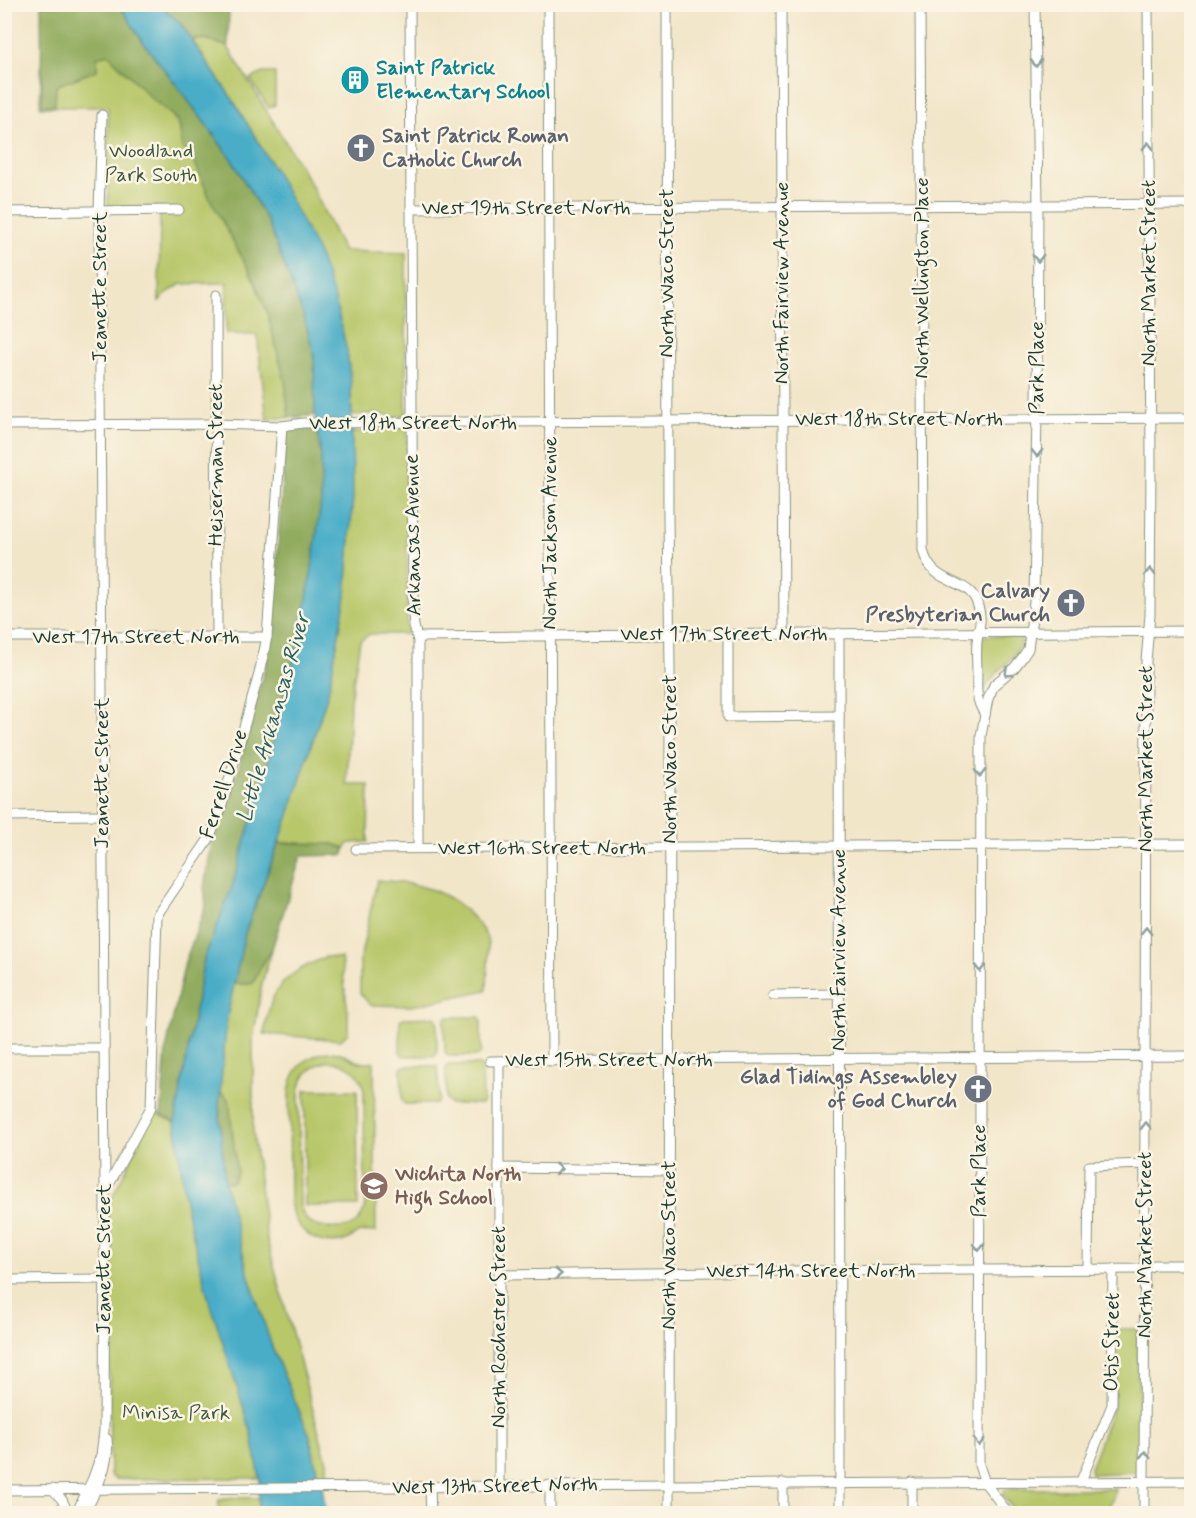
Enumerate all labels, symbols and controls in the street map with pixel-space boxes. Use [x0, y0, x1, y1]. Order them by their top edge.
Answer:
place label: Saint Patrick Elementary School [376, 54, 551, 106]
one-way arrow [1030, 58, 1042, 67]
building icon: Saint Patrick Elementary School [339, 64, 371, 96]
place label: Saint Patrick Roman Catholic Church [382, 122, 569, 174]
church icon: Saint Patrick Roman Catholic Church [345, 132, 377, 164]
park label: Woodland Park South [104, 137, 198, 189]
one-way arrow [1142, 142, 1154, 151]
street label: North Wellington Place [908, 177, 938, 379]
street label: North Market Street [1135, 180, 1163, 366]
street label: North Fairview Avenue [768, 182, 796, 384]
street label: North Waco Street [653, 188, 681, 358]
street label: West 19th Street North [421, 194, 631, 222]
street label: Jeanette Street [86, 211, 114, 363]
one-way arrow [1032, 253, 1044, 262]
street label: Park Place [1023, 321, 1051, 415]
street label: Heiserman Street [202, 384, 230, 546]
street label: West 18th Street North [795, 405, 1003, 433]
street label: West 18th Street North [309, 409, 517, 437]
street label: North Jackson Avenue [536, 436, 564, 630]
one-way arrow [1030, 448, 1043, 457]
street label: Arkansas Avenue [398, 454, 428, 616]
one-way arrow [1144, 568, 1156, 577]
place label: Calvary Presbyterian Church [866, 577, 1050, 629]
church icon: Calvary Presbyterian Church [1055, 587, 1087, 619]
water label: Little Arkansas River [231, 608, 318, 825]
street label: West 17th Street North [620, 620, 828, 648]
street label: West 17th Street North [32, 623, 240, 651]
one-way arrow [1004, 666, 1014, 677]
street label: North Market Street [1132, 666, 1160, 852]
street label: North Waco Street [656, 674, 684, 844]
street label: Jeanette Street [88, 697, 116, 849]
street label: Ferrell Drive [193, 726, 255, 842]
one-way arrow [974, 768, 987, 777]
street label: West 16th Street North [438, 834, 646, 862]
street label: North Fairview Avenue [825, 849, 853, 1051]
one-way arrow [1140, 927, 1152, 936]
one-way arrow [974, 963, 986, 972]
street label: West 15th Street North [505, 1046, 713, 1074]
place label: Glad Tidings Assembley of God Church [740, 1063, 957, 1115]
church icon: Glad Tidings Assembley of God Church [962, 1073, 994, 1105]
one-way arrow [1140, 1122, 1152, 1131]
street label: Park Place [965, 1124, 993, 1218]
street label: North Market Street [1131, 1152, 1159, 1338]
place label: Wichita North High School [394, 1160, 522, 1214]
street label: North Waco Street [655, 1160, 683, 1330]
one-way arrow [553, 1163, 562, 1175]
school or university icon: Wichita North High School [358, 1170, 390, 1202]
street label: Jeanette Street [90, 1183, 118, 1335]
street label: North Rochester Street [485, 1226, 513, 1428]
one-way arrow [973, 1242, 985, 1251]
street label: West 14th Street North [706, 1257, 916, 1285]
one-way arrow [554, 1268, 563, 1280]
street label: Otis Street [1097, 1292, 1127, 1392]
park label: Minisa Park [122, 1399, 230, 1427]
one-way arrow [973, 1437, 985, 1446]
one-way arrow [1139, 1451, 1151, 1460]
street label: West 13th Street North [392, 1470, 598, 1502]

